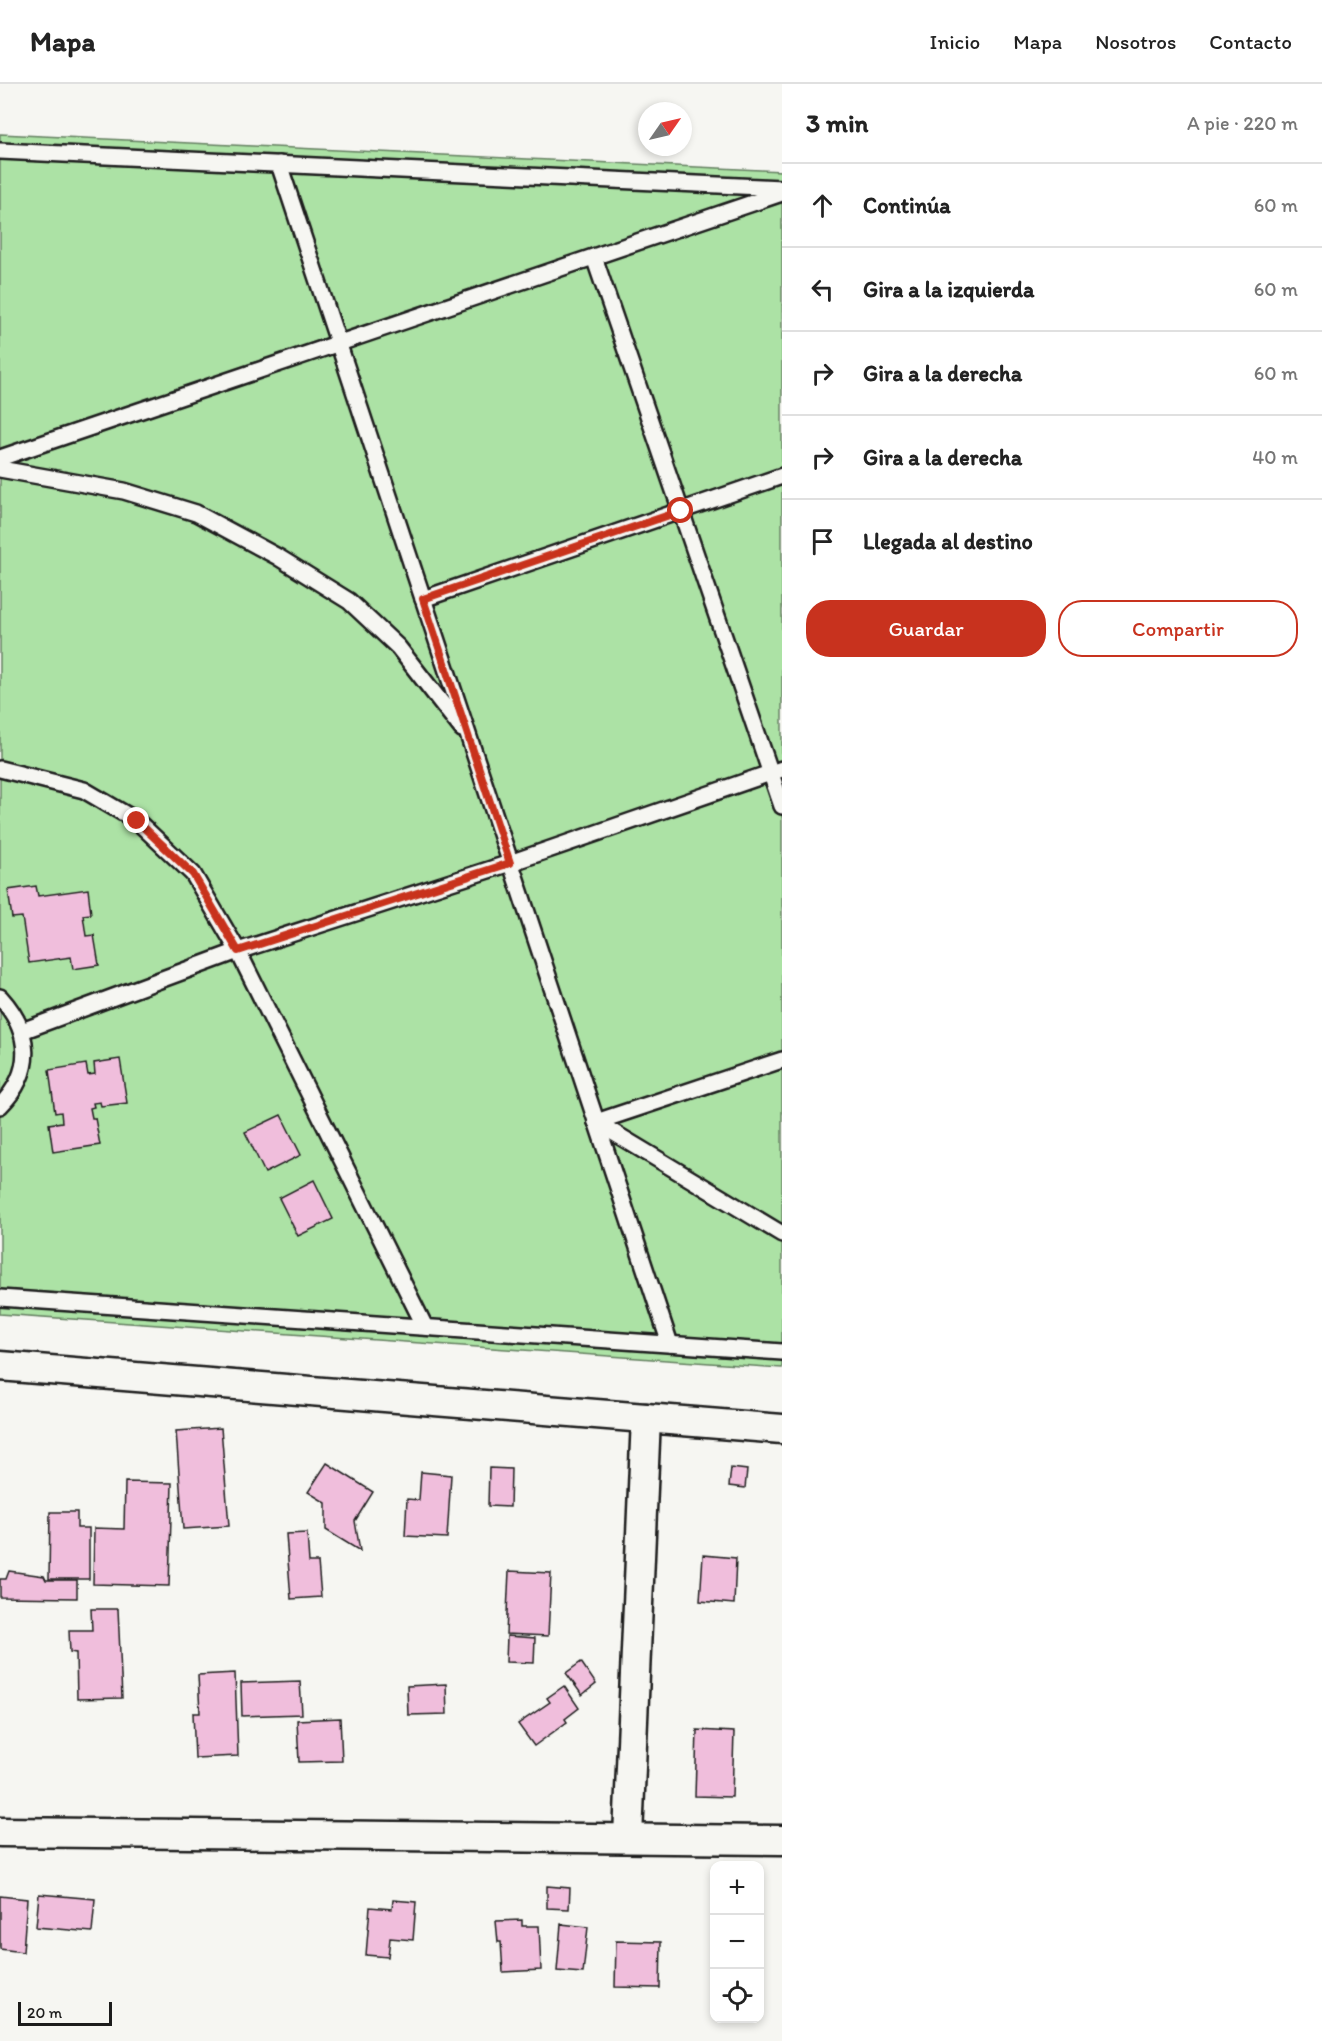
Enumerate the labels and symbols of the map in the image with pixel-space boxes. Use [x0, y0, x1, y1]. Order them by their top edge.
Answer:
north arrow [638, 102, 692, 156]
route start [667, 497, 693, 523]
route end [123, 807, 149, 833]
scale bar [18, 1999, 112, 2026]

